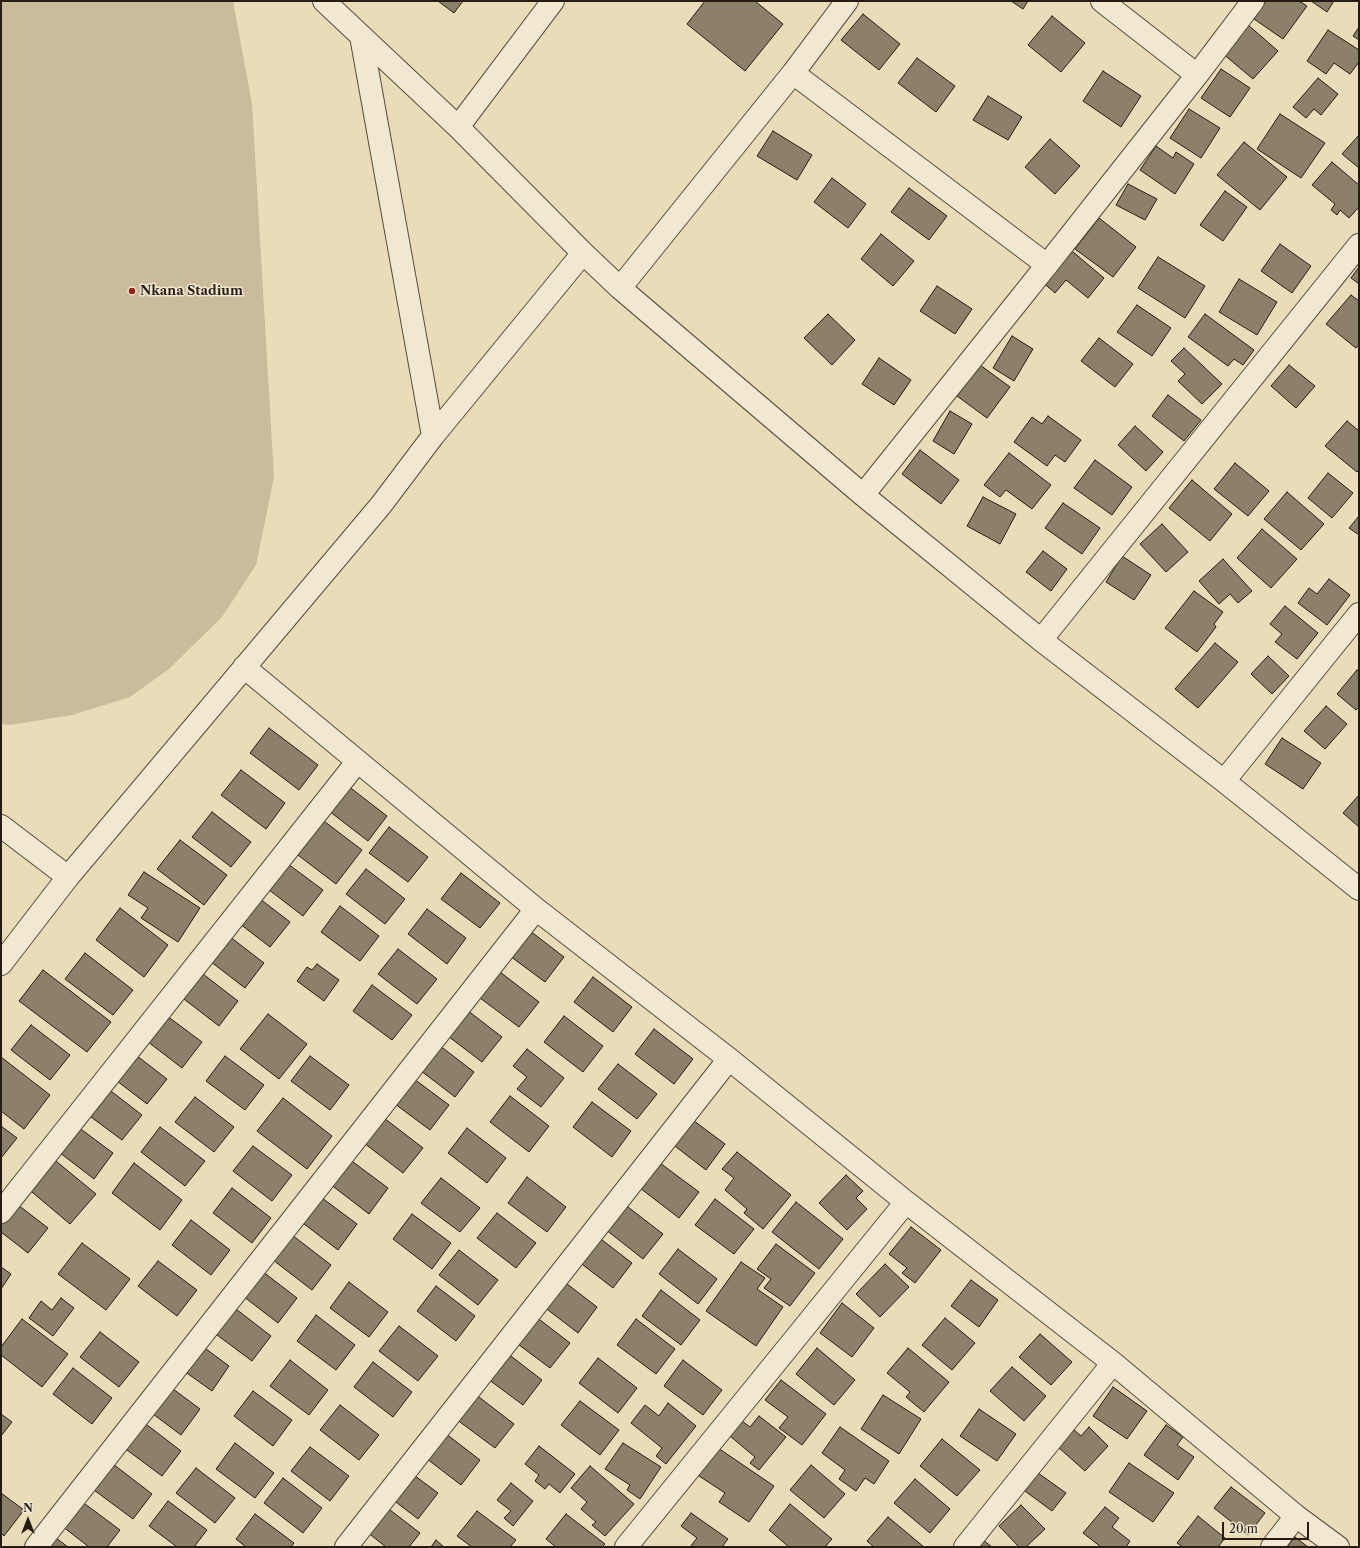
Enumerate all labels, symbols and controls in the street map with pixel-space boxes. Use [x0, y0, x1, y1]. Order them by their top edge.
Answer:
place label: Nkana Stadium [140, 283, 243, 299]
marker: Nkana Stadium [127, 286, 137, 296]
north arrow [8, 1500, 48, 1540]
text: N [23, 1501, 33, 1515]
scale bar [1224, 1514, 1311, 1540]
text: 20 m [1229, 1521, 1258, 1536]

